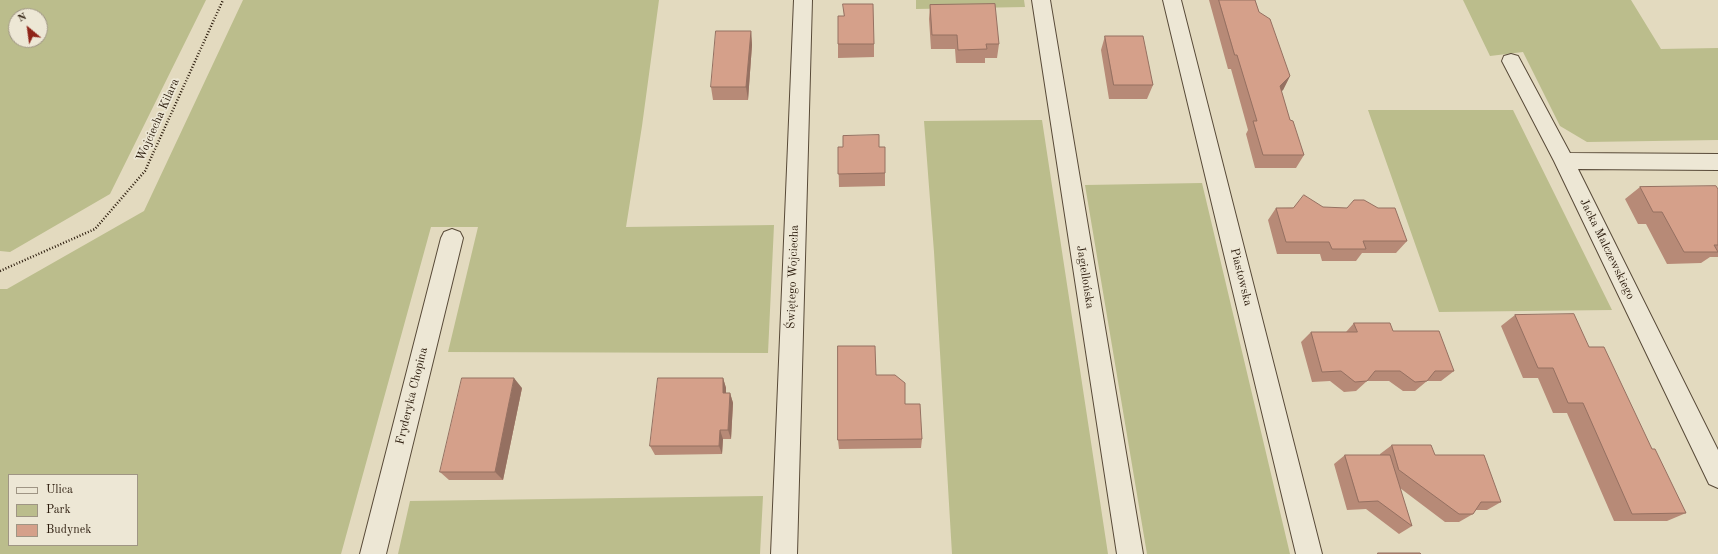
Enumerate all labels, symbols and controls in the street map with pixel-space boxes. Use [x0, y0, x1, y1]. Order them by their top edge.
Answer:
north arrow [8, 8, 48, 48]
text: N [16, 11, 29, 25]
street label: Wojciecha Kilara [133, 76, 183, 164]
street label: Jacka Malczewskiego [1576, 196, 1638, 302]
street label: Świętego Wojciecha [784, 225, 802, 329]
street label: Jagiellońska [1073, 244, 1097, 310]
street label: Piastowska [1227, 247, 1255, 307]
street label: Fryderyka Chopina [393, 346, 431, 446]
legend [8, 474, 138, 546]
text: Ulica [46, 484, 73, 496]
text: Park [46, 504, 71, 516]
text: Budynek [46, 524, 92, 536]

